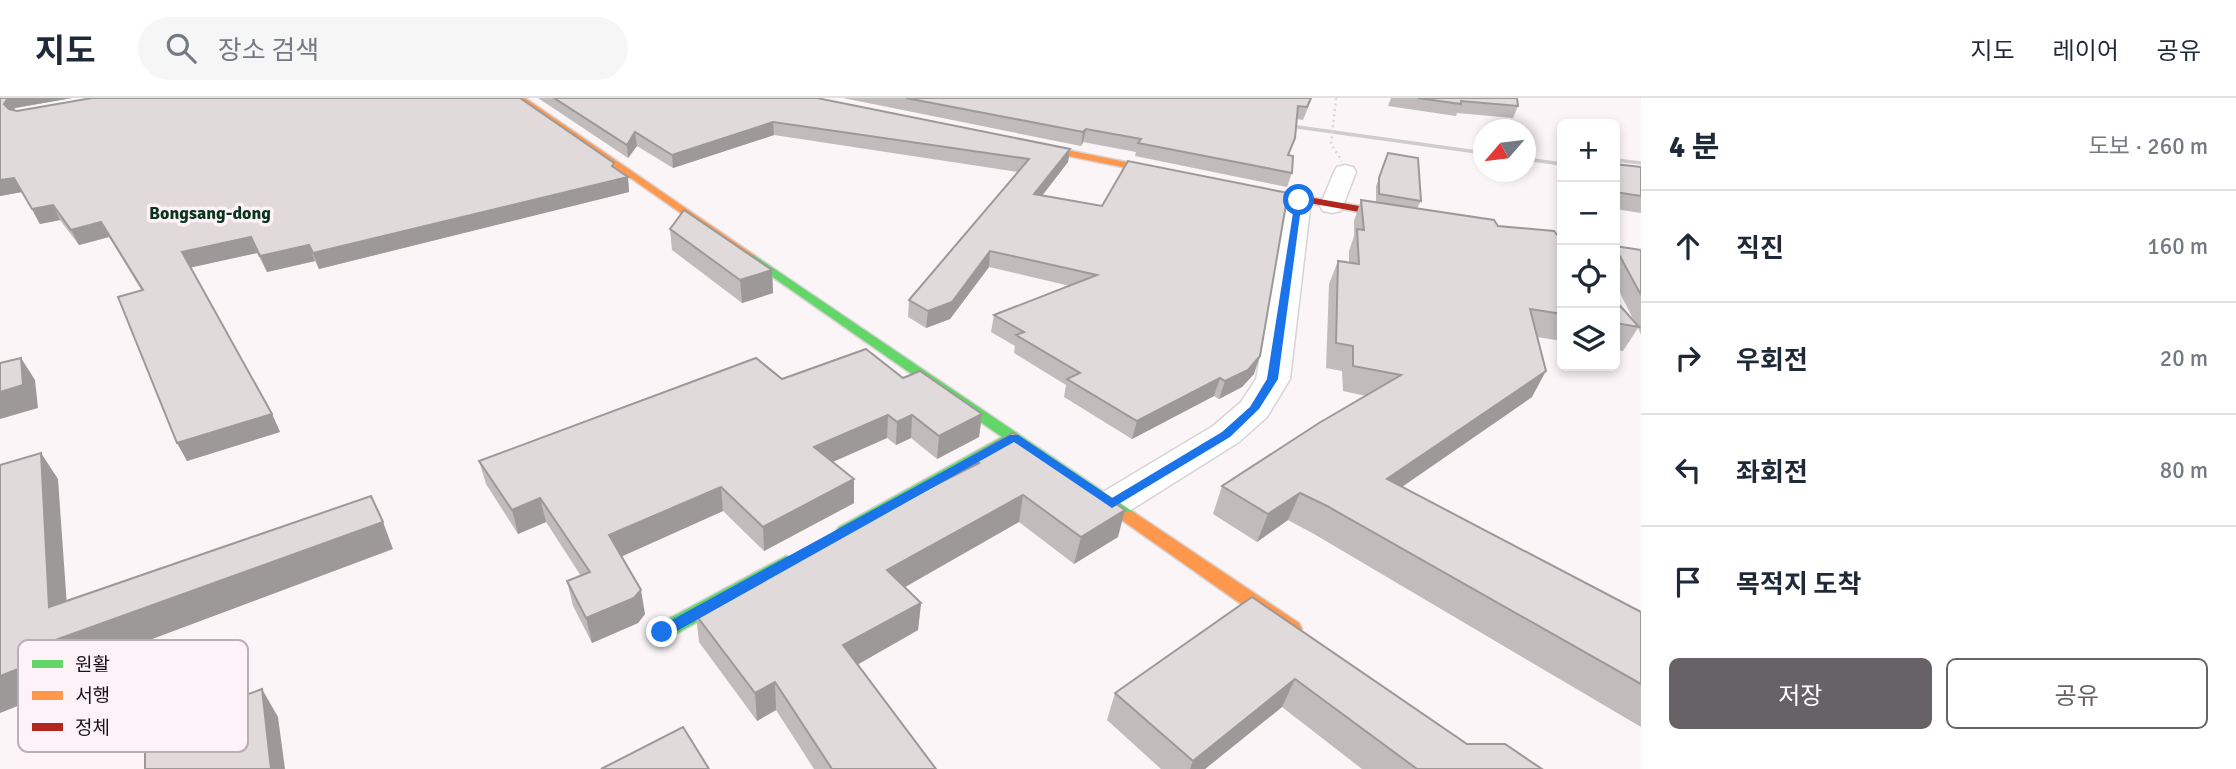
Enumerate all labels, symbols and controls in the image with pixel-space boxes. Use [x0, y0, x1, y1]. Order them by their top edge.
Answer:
search box [138, 17, 628, 80]
icon: search [162, 29, 200, 67]
text: 지도 [35, 31, 96, 72]
text: 장소 검색 [218, 35, 319, 67]
text: 지도 [1970, 36, 2015, 66]
text: 레이어 [2053, 36, 2119, 66]
text: 공유 [2157, 36, 2201, 66]
north arrow [1473, 119, 1536, 182]
map controls [1557, 119, 1620, 371]
button: + [1557, 119, 1620, 182]
text: 4 분 [1669, 129, 1719, 166]
text: 도보 · 260 m [2088, 132, 2208, 161]
button: − [1557, 182, 1620, 245]
route start [1283, 184, 1314, 215]
district label: Bongsang-dong [149, 202, 271, 224]
icon: ahead [1669, 227, 1707, 265]
text: 160 m [2147, 232, 2208, 261]
text: 직진 [1736, 233, 1784, 265]
button: locate [1557, 245, 1620, 308]
button: layers [1557, 308, 1620, 371]
icon: right [1669, 339, 1707, 377]
text: 20 m [2160, 344, 2208, 373]
text: 우회전 [1736, 345, 1808, 377]
icon: left [1669, 451, 1707, 489]
text: 80 m [2160, 456, 2208, 485]
text: 좌회전 [1736, 457, 1808, 489]
icon: arrive [1669, 563, 1707, 601]
text: 목적지 도착 [1736, 569, 1861, 601]
route end [646, 616, 677, 647]
legend [18, 640, 248, 752]
text: 원활 [75, 653, 110, 677]
button: 저장 [1669, 658, 1932, 729]
button: 공유 [1946, 658, 2208, 729]
text: 서행 [75, 684, 110, 708]
text: 정체 [75, 716, 110, 740]

